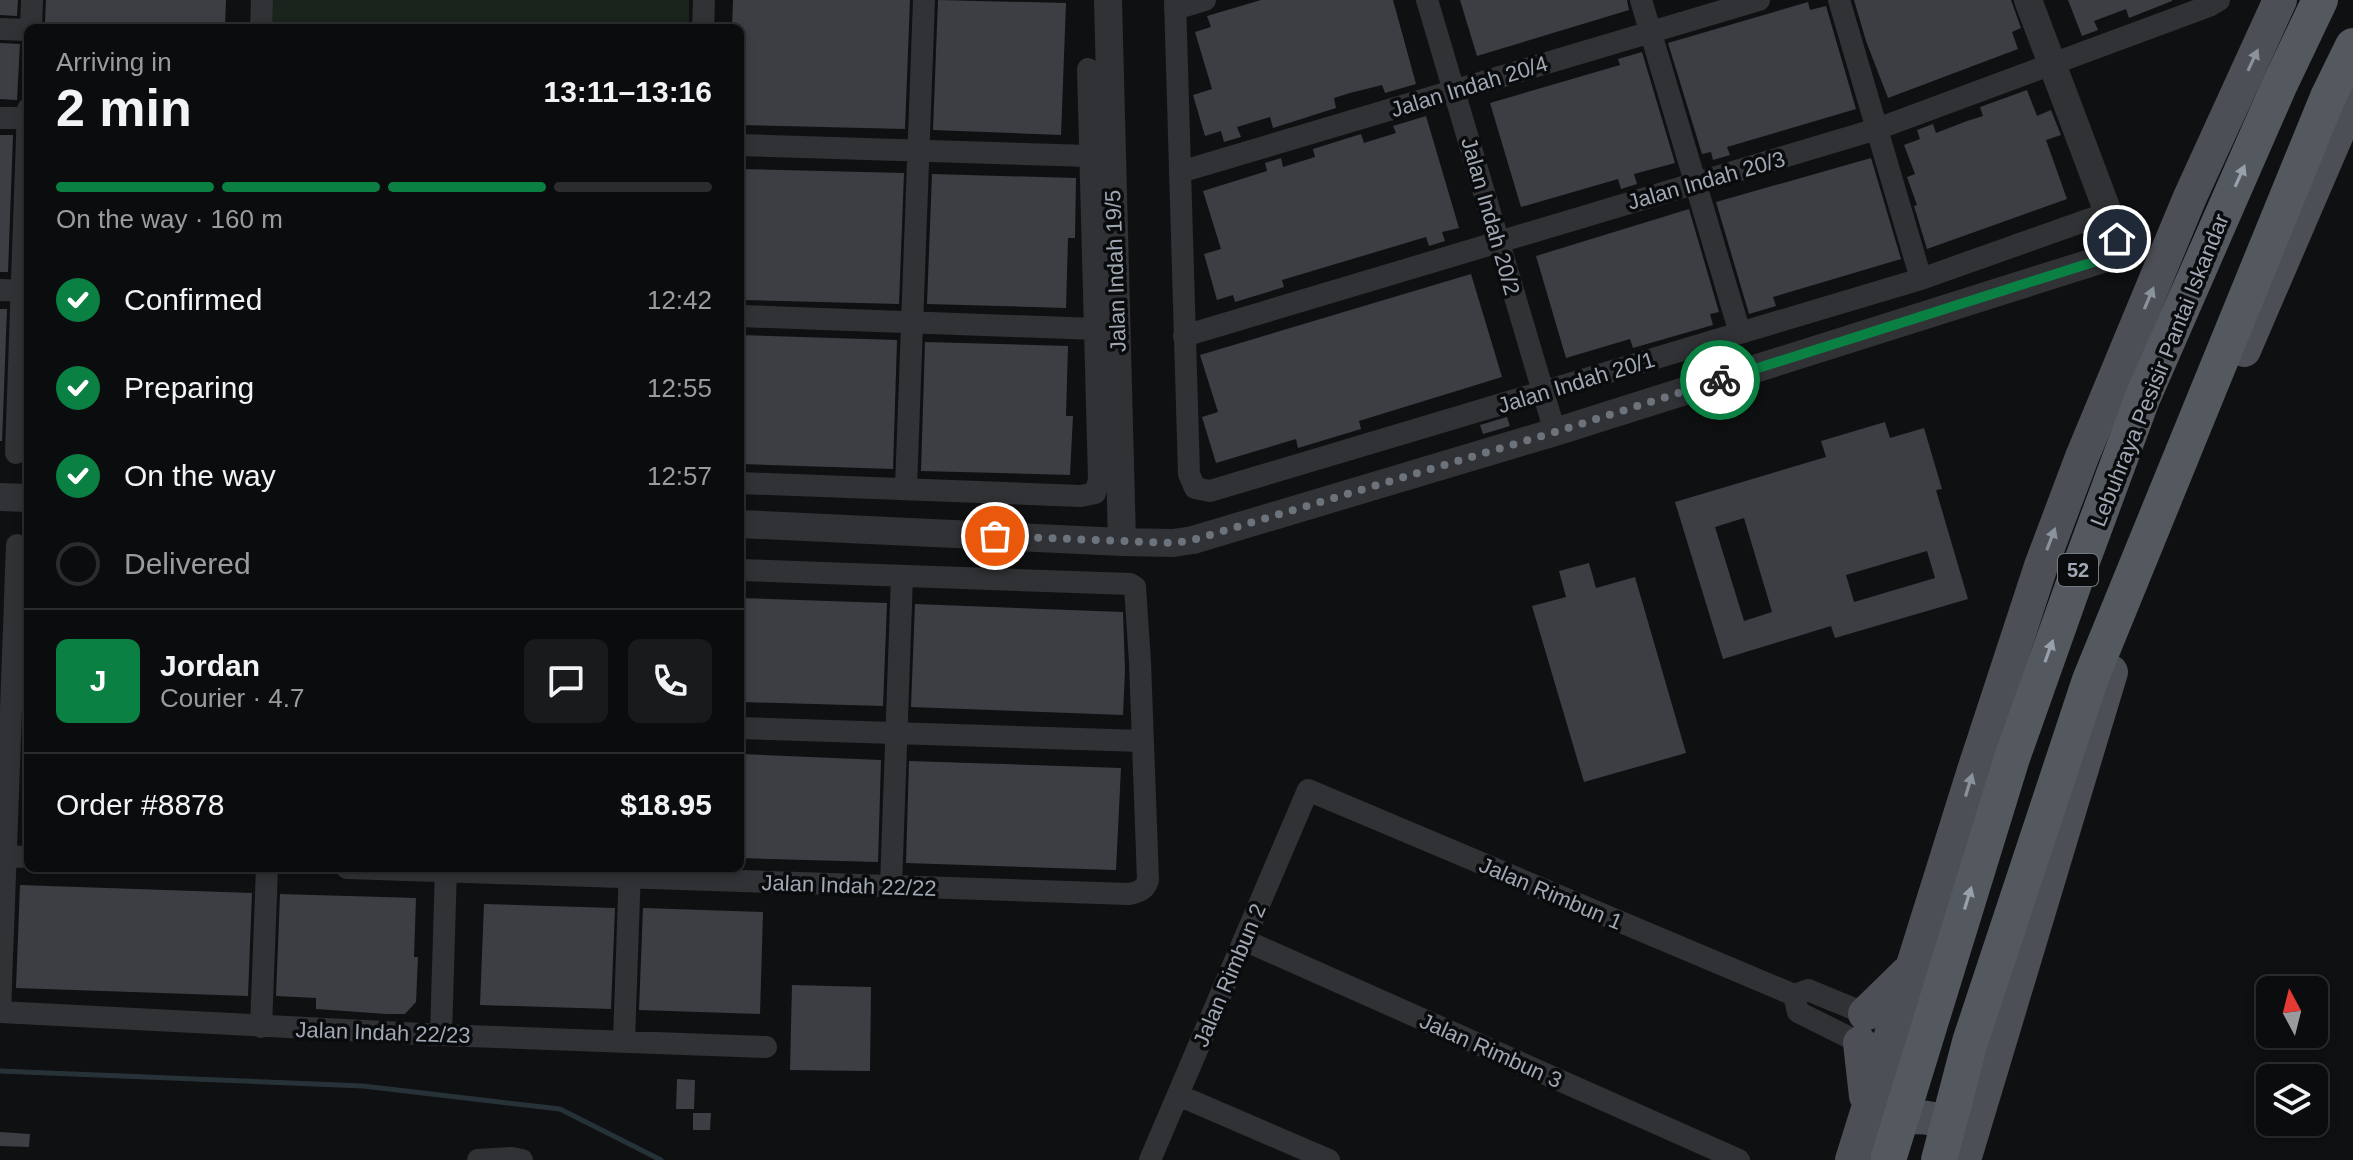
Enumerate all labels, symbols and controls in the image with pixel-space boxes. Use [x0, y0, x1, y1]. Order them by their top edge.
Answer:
text: Arriving in [56, 47, 172, 77]
one-way arrow [2246, 48, 2260, 71]
street label: Jalan Indah 20/4 [1388, 51, 1551, 122]
text: 13:11–13:16 [544, 75, 712, 108]
text: 2 min [56, 79, 192, 137]
street label: Jalan Indah 20/2 [1456, 134, 1525, 298]
street label: Jalan Indah 20/3 [1624, 146, 1788, 215]
one-way arrow [2233, 164, 2246, 188]
street label: Jalan Indah 19/5 [1100, 189, 1131, 353]
text: On the way · 160 m [56, 204, 283, 234]
pin [2083, 205, 2151, 273]
street label: Lebuhraya Pesisir Pantai Iskandar [2085, 210, 2234, 530]
icon: home [2095, 217, 2139, 261]
icon: check [56, 278, 100, 322]
text: Confirmed [124, 283, 262, 316]
text: 12:42 [647, 285, 712, 315]
one-way arrow [2142, 286, 2155, 310]
courier [1680, 340, 1760, 420]
street label: Jalan Indah 20/1 [1495, 347, 1658, 418]
icon: bike [1698, 358, 1742, 402]
icon: check [56, 366, 100, 410]
text: Preparing [124, 371, 254, 404]
text: 12:55 [647, 373, 712, 403]
icon: check [56, 454, 100, 498]
text: On the way [124, 459, 276, 492]
text: 12:57 [647, 461, 712, 491]
pin [961, 502, 1029, 570]
icon: bag [973, 514, 1017, 558]
one-way arrow [2045, 527, 2058, 551]
text: Delivered [124, 547, 251, 580]
road number: 52 [2058, 554, 2098, 586]
button: chat [524, 639, 608, 723]
button: phone [628, 639, 712, 723]
one-way arrow [2043, 639, 2055, 663]
text: Jordan [160, 649, 260, 682]
text: J [90, 664, 106, 697]
text: Courier · 4.7 [160, 683, 305, 713]
one-way arrow [1963, 773, 1976, 797]
text: Order #8878 [56, 788, 224, 821]
text: $18.95 [620, 788, 712, 821]
street label: Jalan Rimbun 1 [1476, 852, 1626, 935]
street label: Jalan Indah 22/22 [761, 870, 937, 901]
one-way arrow [1962, 885, 1975, 909]
street label: Jalan Rimbun 2 [1188, 900, 1271, 1050]
north arrow [2256, 976, 2328, 1048]
map controls [2256, 976, 2328, 1136]
street label: Jalan Rimbun 3 [1416, 1008, 1566, 1093]
street label: Jalan Indah 22/23 [295, 1017, 471, 1048]
button: layers [2256, 1064, 2328, 1136]

